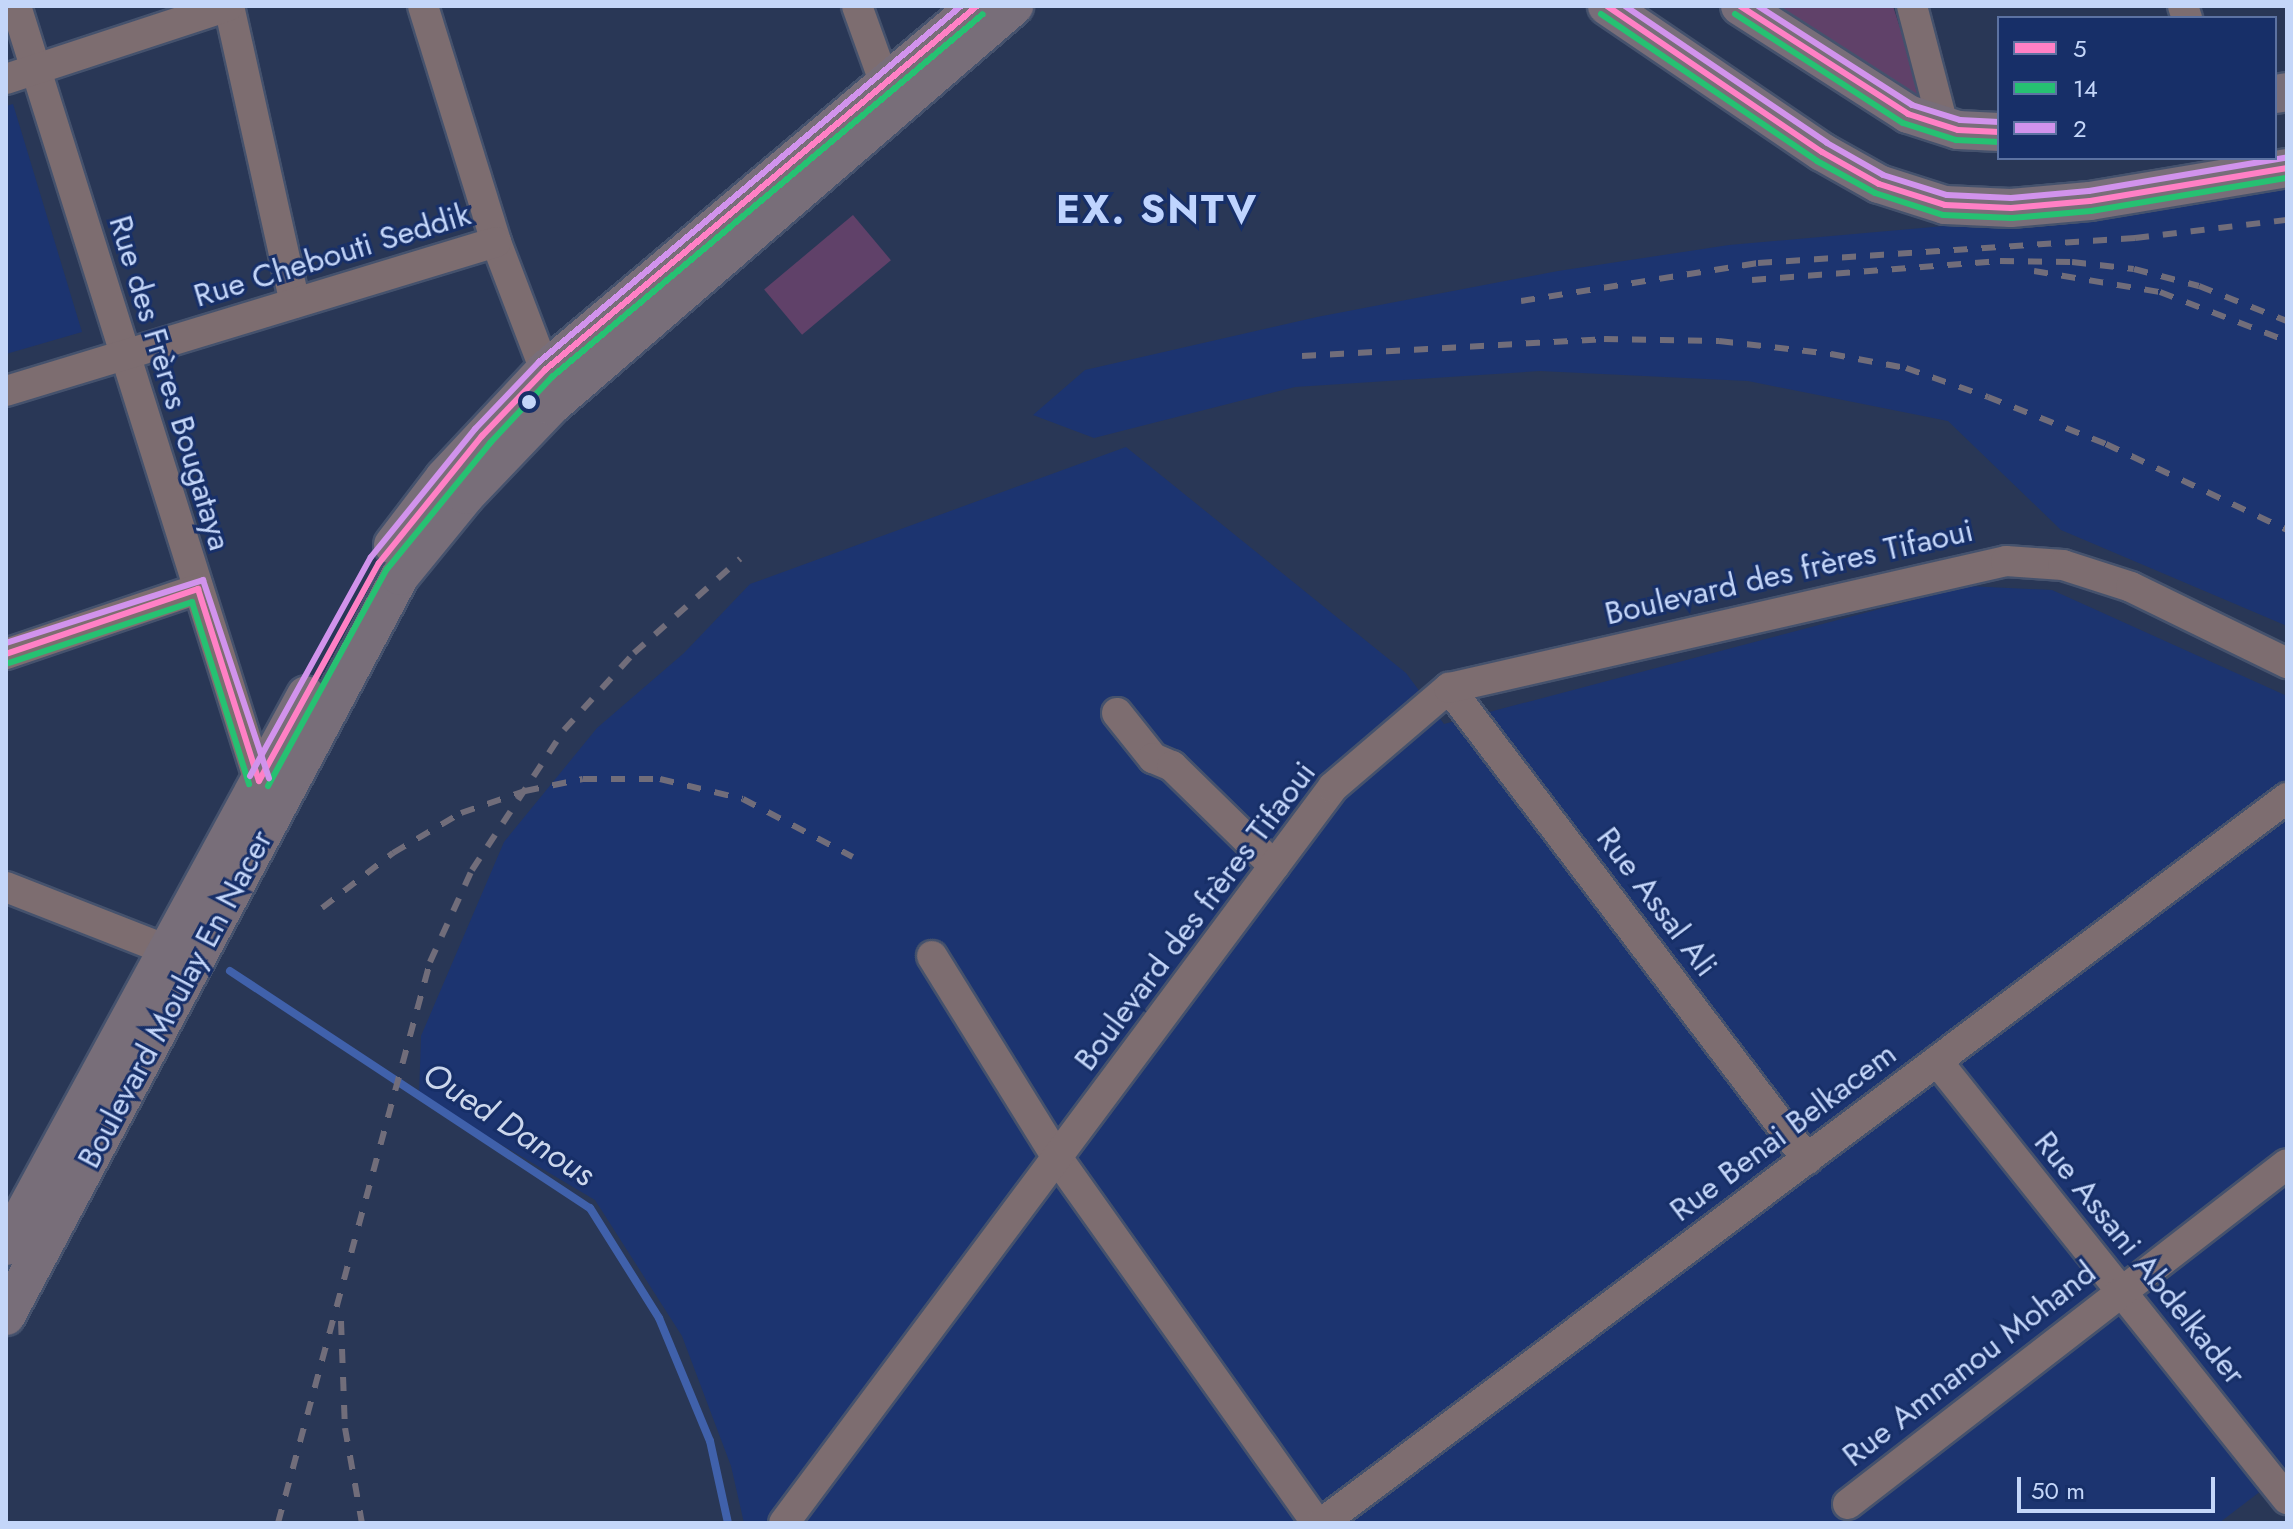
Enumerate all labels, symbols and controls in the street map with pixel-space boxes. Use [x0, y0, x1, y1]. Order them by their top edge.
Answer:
legend [1997, 16, 2277, 160]
text: 5 [2073, 31, 2087, 66]
text: 14 [2073, 71, 2098, 106]
text: 2 [2073, 111, 2087, 146]
district label: EX. SNTV [1056, 185, 1258, 233]
street label: Rue Chebouti Seddik [189, 195, 475, 315]
street label: Rue des Frères Bougataya [101, 211, 239, 555]
unlabelled marker [521, 394, 537, 410]
street label: Boulevard des frères Tifaoui [1601, 511, 1977, 633]
street label: Boulevard des frères Tifaoui [1066, 754, 1324, 1078]
street label: Rue Assal Ali [1588, 820, 1726, 984]
street label: Boulevard Moulay En Nacer [70, 823, 280, 1175]
street label: Rue Benai Belkacem [1662, 1034, 1904, 1230]
water label: Oued Danous [415, 1053, 603, 1195]
street label: Rue Assani Abdelkader [2026, 1124, 2254, 1392]
street label: Rue Amnanou Mohand [1835, 1253, 2103, 1475]
scale bar [2021, 1461, 2219, 1511]
text: 50 m [2031, 1473, 2085, 1508]

